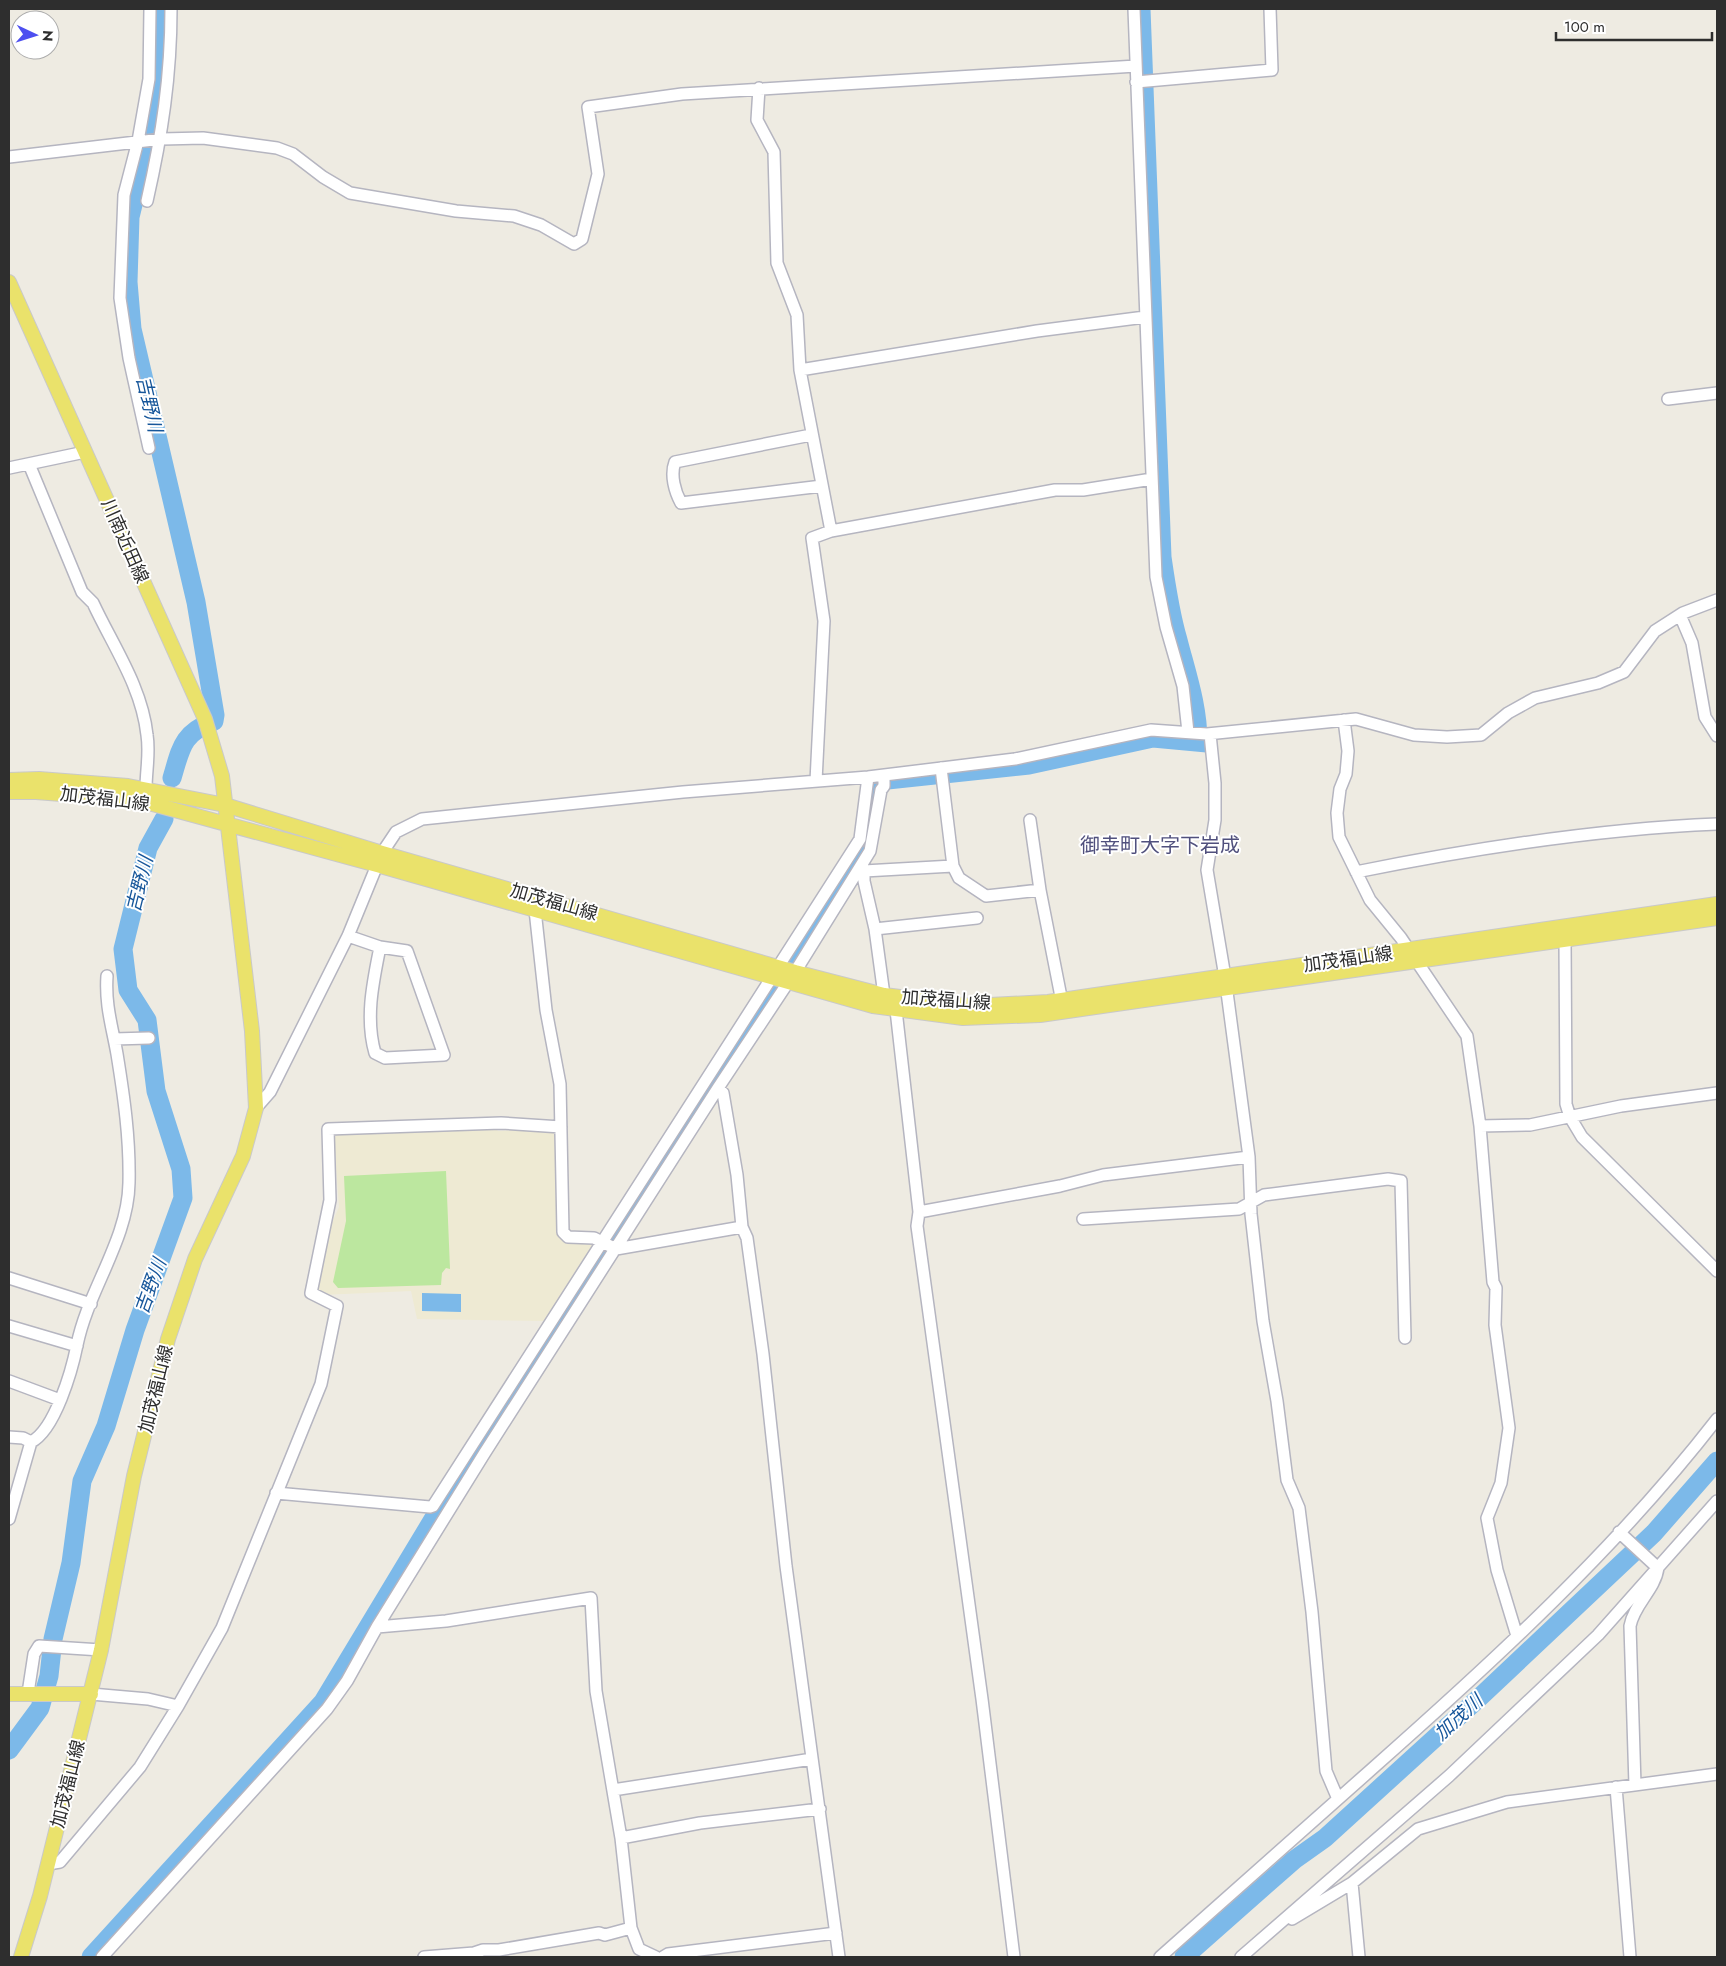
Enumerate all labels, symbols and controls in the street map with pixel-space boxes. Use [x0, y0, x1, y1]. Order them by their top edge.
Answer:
north arrow [10, 10, 60, 60]
scale bar [1556, 10, 1712, 42]
text: 100 m [1564, 16, 1605, 38]
text: N [38, 30, 58, 42]
water label: 吉野川 [130, 373, 170, 437]
street label: 川南近田線 [95, 495, 155, 587]
street label: 加茂福山線 [59, 781, 151, 817]
district label: 御幸町大字下岩成 [1080, 831, 1240, 860]
water label: 吉野川 [119, 851, 160, 915]
street label: 加茂福山線 [507, 877, 601, 927]
street label: 加茂福山線 [1302, 940, 1394, 978]
street label: 加茂福山線 [900, 984, 992, 1016]
water label: 吉野川 [128, 1253, 174, 1318]
street label: 加茂福山線 [132, 1342, 180, 1436]
water label: 加茂川 [1428, 1687, 1490, 1746]
street label: 加茂福山線 [44, 1737, 92, 1831]

